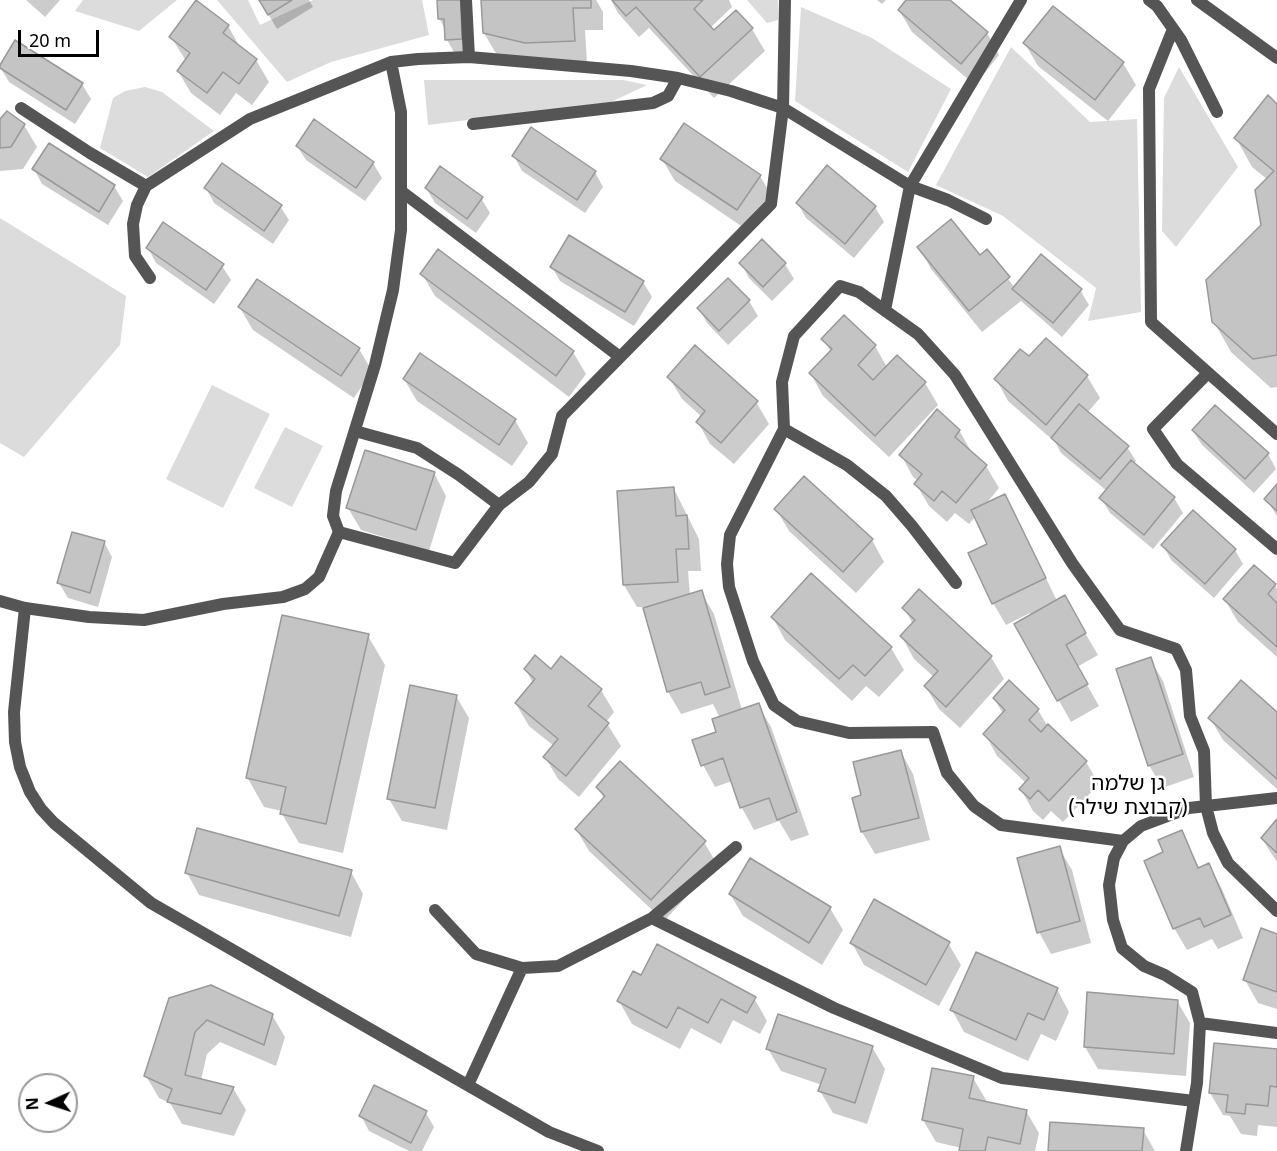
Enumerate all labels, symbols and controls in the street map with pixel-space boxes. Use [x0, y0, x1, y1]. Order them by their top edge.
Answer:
scale bar [21, 18, 102, 56]
text: 20 m [29, 28, 71, 52]
district label: גן שלמה (קבוצת שילר) [1068, 771, 1188, 821]
north arrow [18, 1073, 78, 1133]
text: N [21, 1097, 43, 1111]

